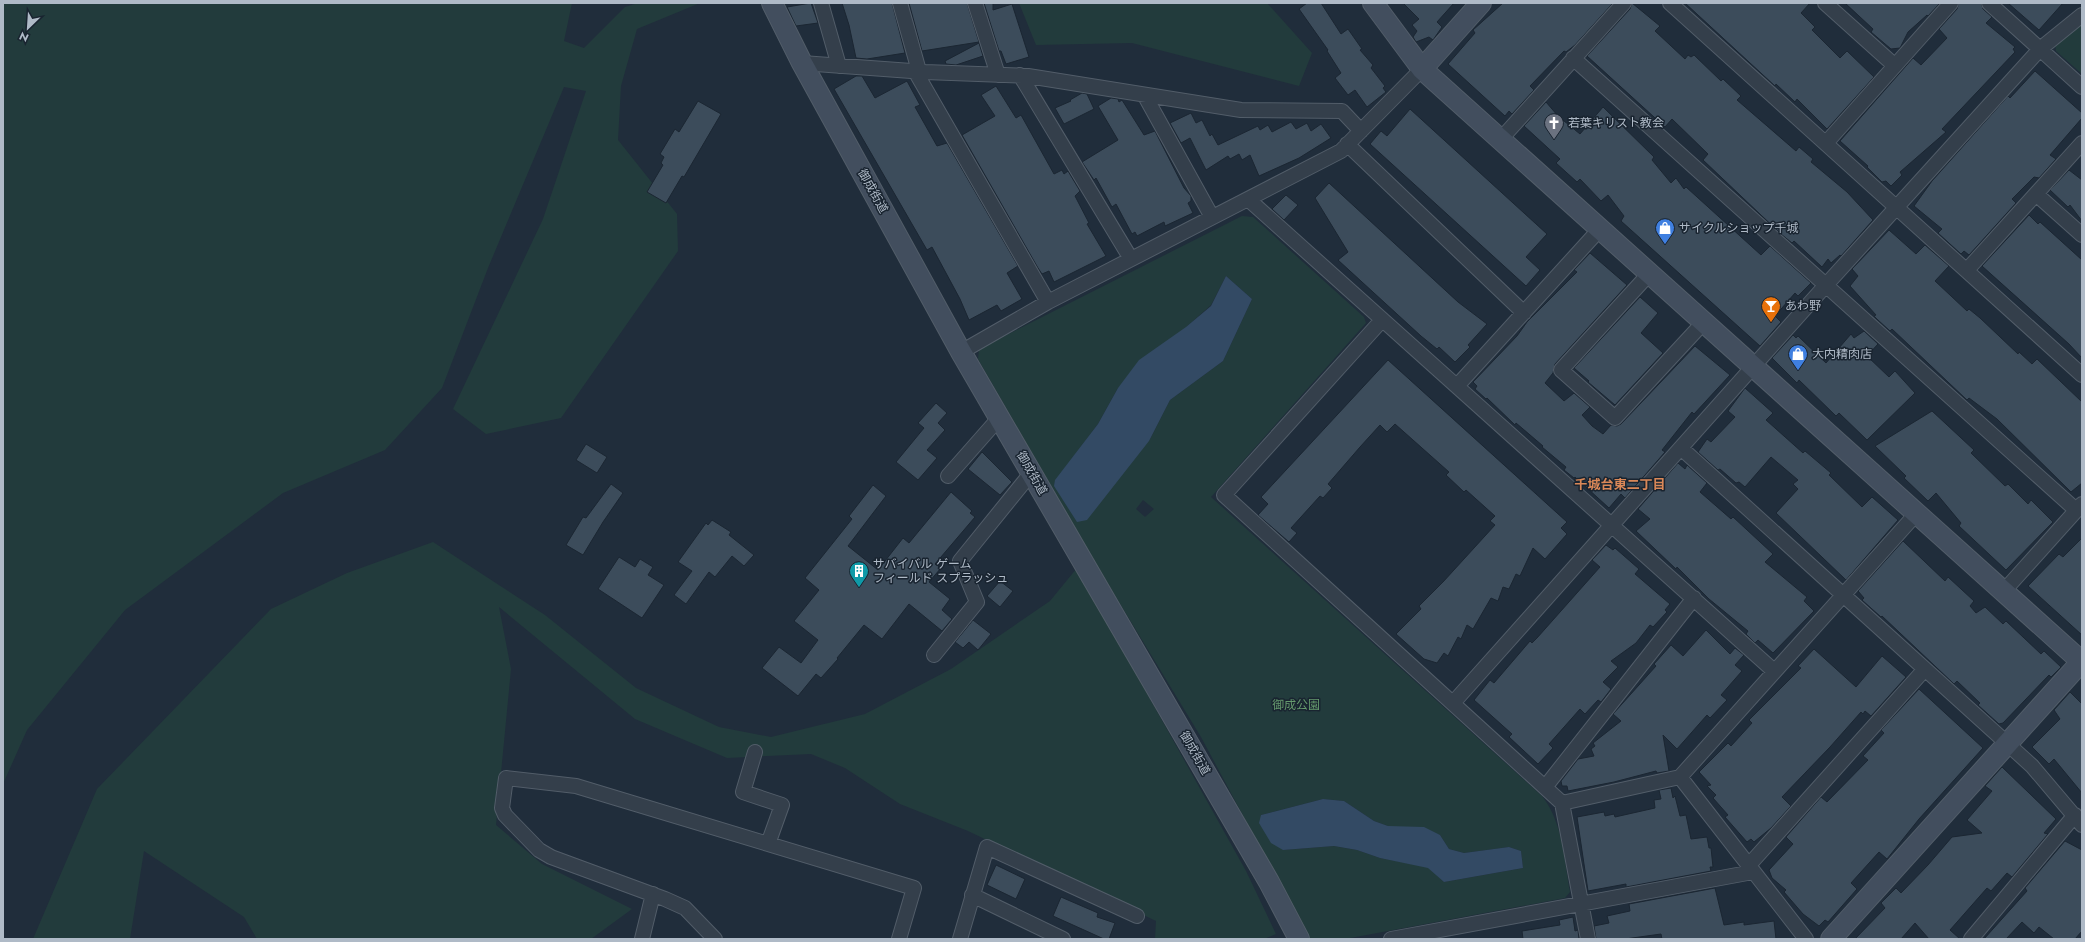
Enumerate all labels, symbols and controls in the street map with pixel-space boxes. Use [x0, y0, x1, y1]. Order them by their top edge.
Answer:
north arrow [8, 8, 48, 48]
text: N [16, 28, 31, 46]
church icon: 若葉キリスト教会 [1543, 112, 1565, 140]
place label: 若葉キリスト教会 [1568, 114, 1664, 132]
street label: 御成街道 [853, 166, 893, 216]
shop icon: サイクルショップ千城 [1654, 217, 1676, 245]
place label: サイクルショップ千城 [1679, 219, 1798, 237]
bar icon: あわ野 [1760, 295, 1782, 323]
place label: あわ野 [1785, 297, 1821, 315]
shop icon: 大内精肉店 [1787, 343, 1809, 371]
place label: 大内精肉店 [1812, 345, 1872, 363]
street label: 御成街道 [1012, 448, 1052, 498]
district label: 千城台東二丁目 [1574, 475, 1666, 494]
place label: サバイバル ゲーム フィールド スプラッシュ [873, 555, 1008, 587]
building icon: サバイバル ゲーム フィールド スプラッシュ [848, 560, 870, 588]
park label: 御成公園 [1272, 696, 1320, 714]
street label: 御成街道 [1175, 728, 1215, 778]

